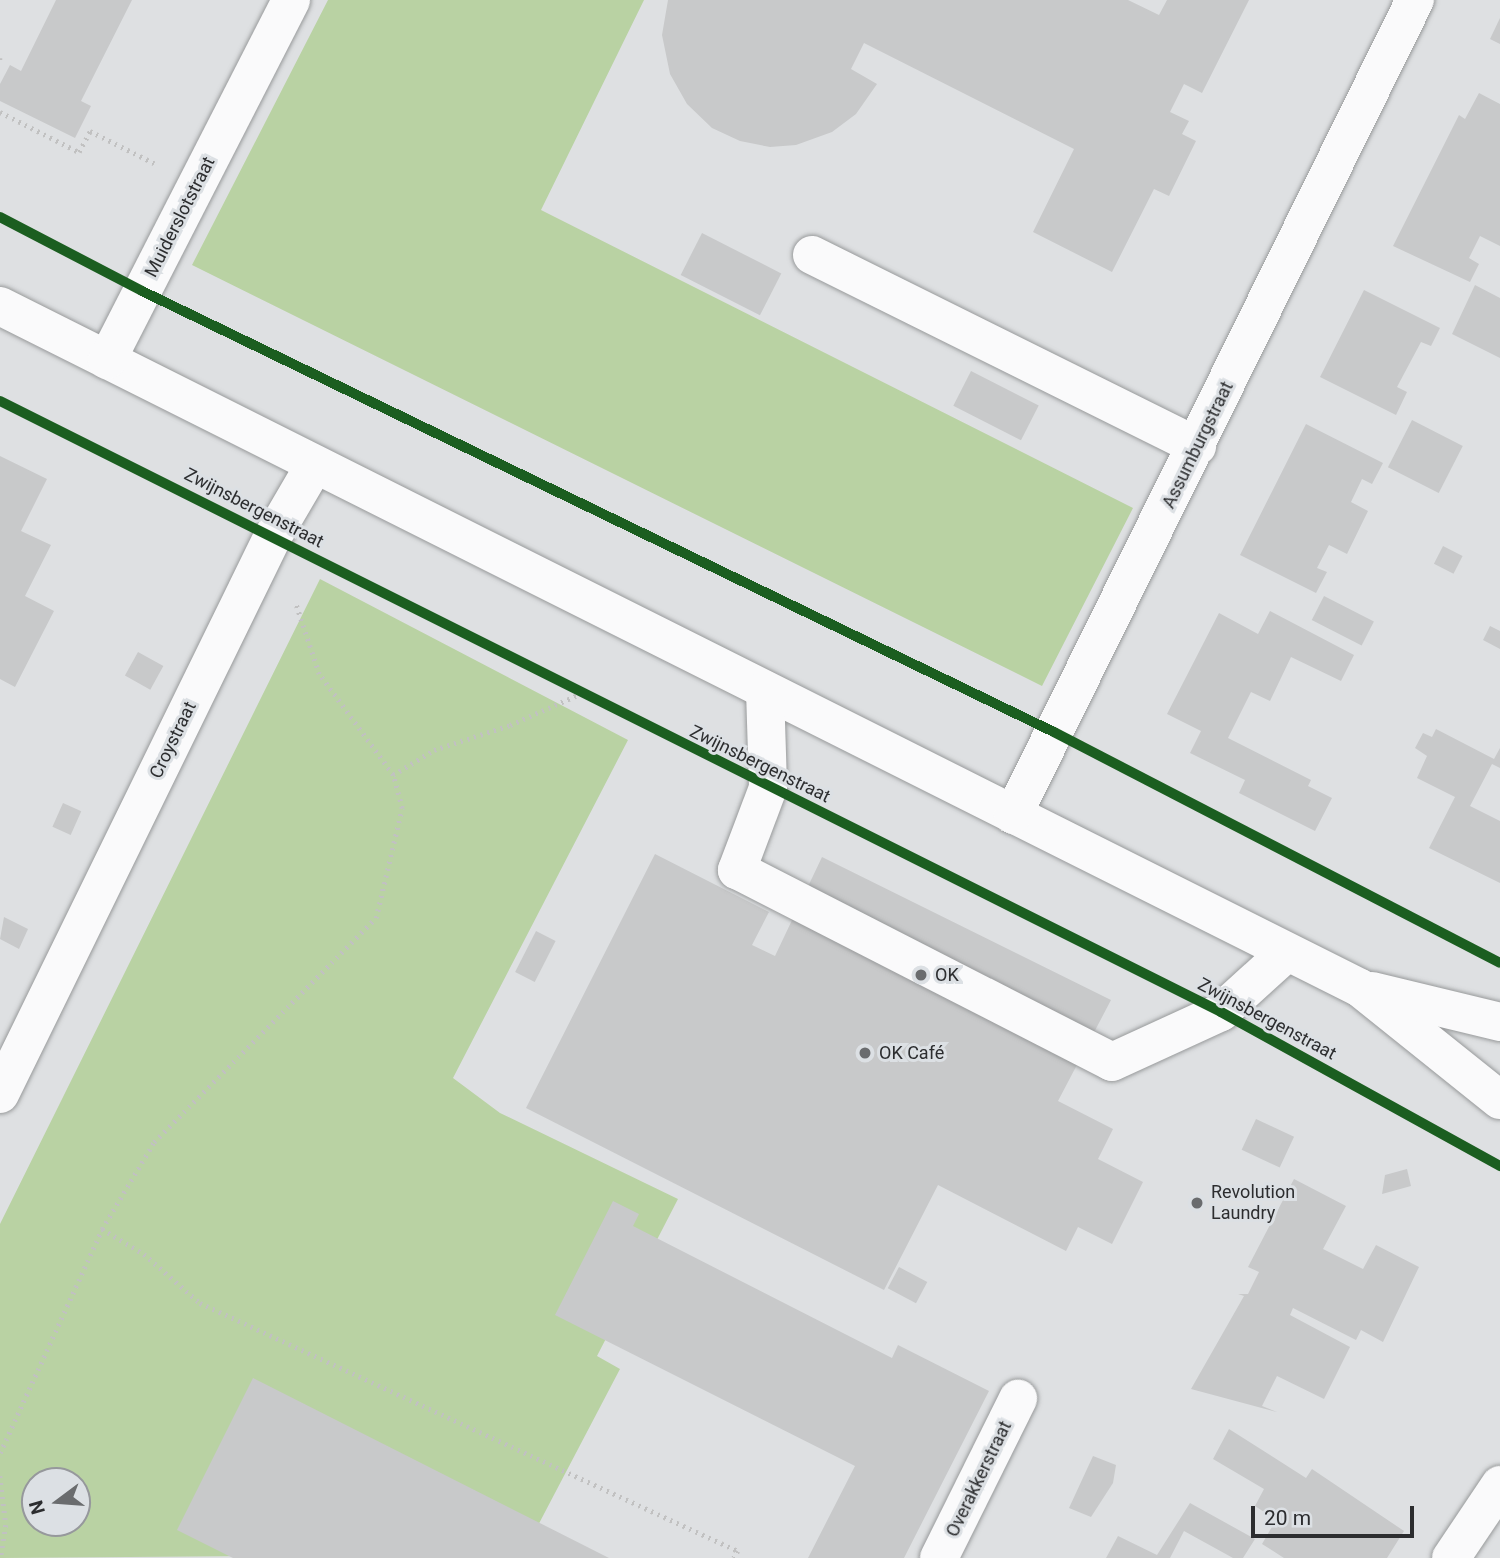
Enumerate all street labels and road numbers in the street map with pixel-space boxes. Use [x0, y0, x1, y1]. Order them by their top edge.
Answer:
street label: Muiderslotstraat [140, 153, 220, 281]
street label: Assumburgstraat [1158, 378, 1238, 512]
street label: Zwijnsbergenstraat [181, 464, 327, 552]
street label: Croystraat [145, 698, 201, 782]
street label: Zwijnsbergenstraat [686, 721, 834, 807]
street label: Zwijnsbergenstraat [1194, 973, 1340, 1065]
street label: Overakkerstraat [942, 1418, 1016, 1540]

